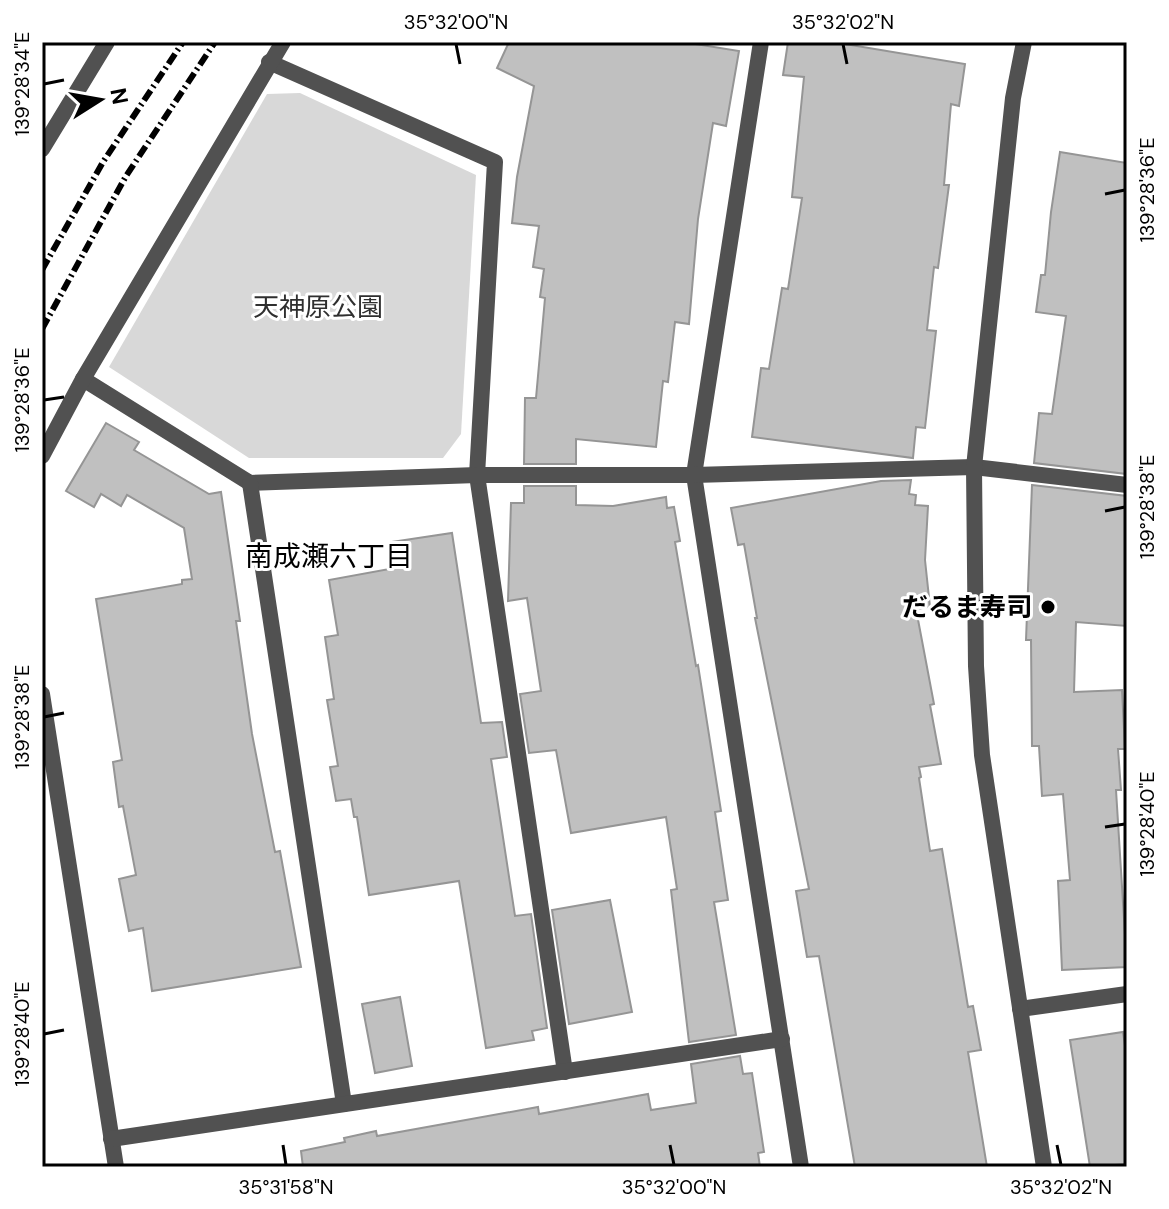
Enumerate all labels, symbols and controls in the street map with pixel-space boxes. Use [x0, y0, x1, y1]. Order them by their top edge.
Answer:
text: 35°32'00"N [404, 9, 508, 35]
text: 35°32'02"N [792, 9, 894, 35]
text: 139°28'34"E [9, 32, 35, 136]
north arrow [60, 60, 140, 140]
text: N [103, 86, 135, 107]
text: 139°28'36"E [1134, 138, 1160, 242]
park label: 天神原公園 [253, 290, 383, 324]
text: 139°28'36"E [9, 348, 35, 452]
text: 139°28'38"E [1134, 455, 1160, 559]
district label: 南成瀬六丁目 [245, 538, 413, 575]
place label: だるま寿司 [902, 590, 1032, 624]
marker: だるま寿司 [1039, 598, 1057, 616]
text: 139°28'38"E [9, 665, 35, 769]
text: 139°28'40"E [1134, 771, 1160, 877]
text: 139°28'40"E [9, 981, 35, 1087]
text: 35°31'58"N [238, 1174, 334, 1200]
text: 35°32'00"N [622, 1174, 726, 1200]
text: 35°32'02"N [1010, 1174, 1112, 1200]

